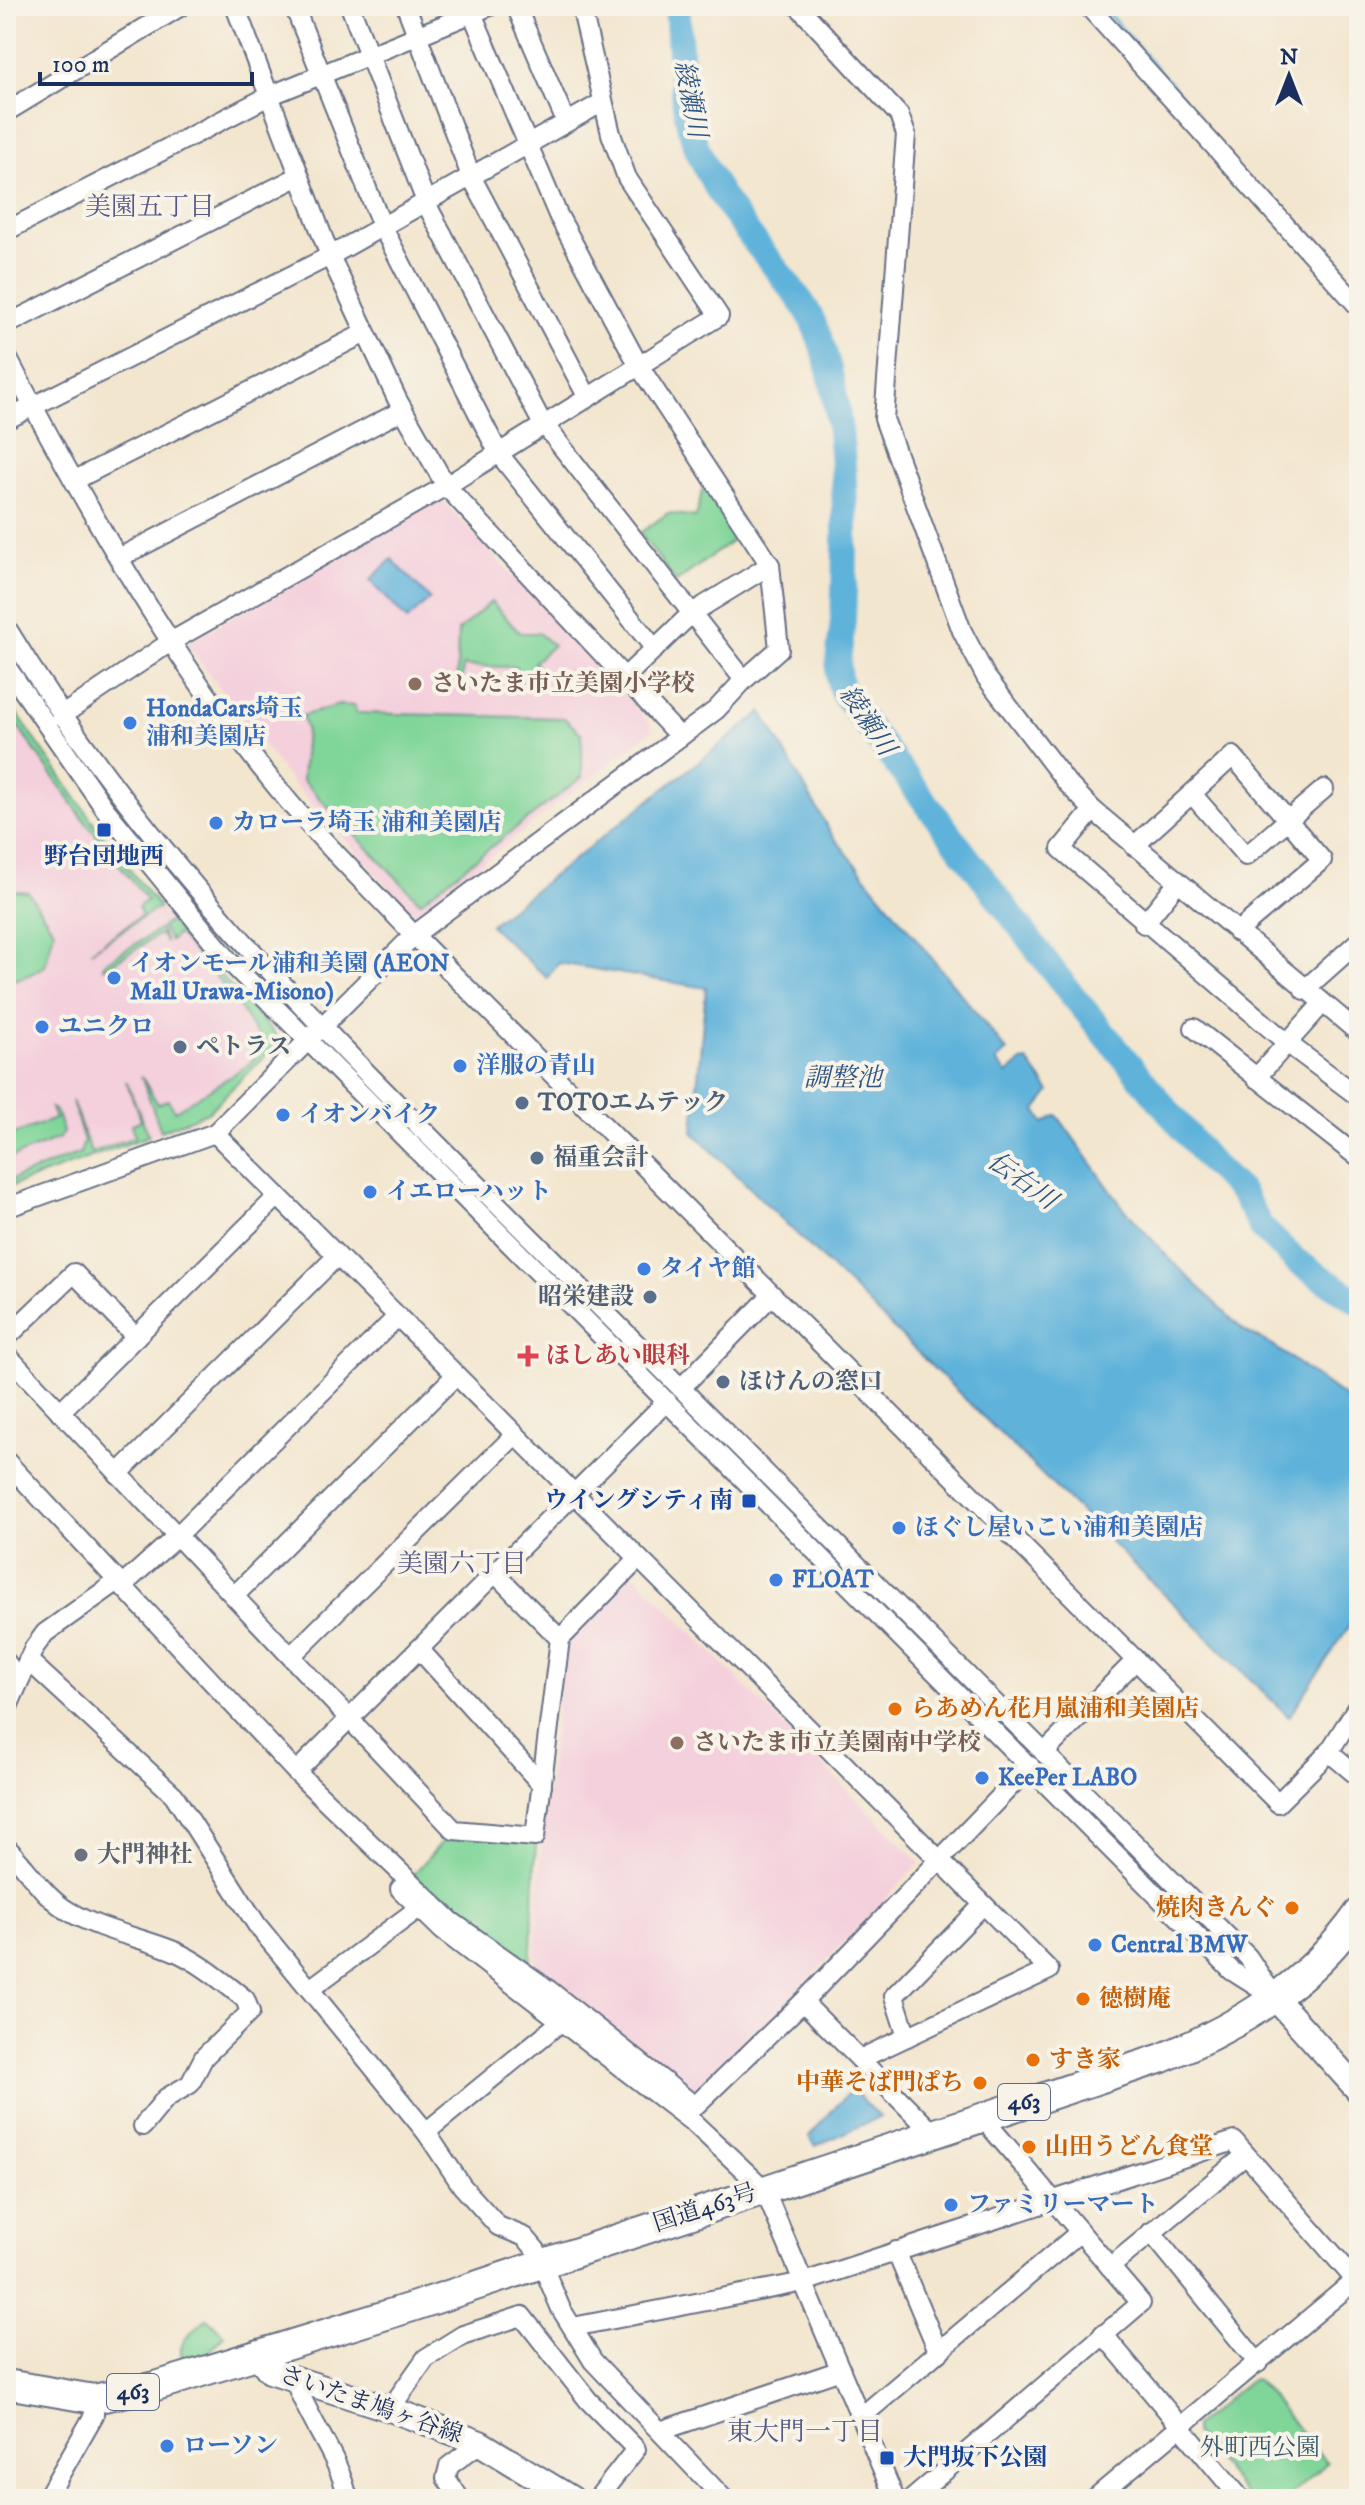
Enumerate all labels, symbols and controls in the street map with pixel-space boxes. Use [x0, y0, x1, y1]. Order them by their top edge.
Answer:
scale bar [40, 36, 252, 86]
north arrow [1249, 36, 1329, 116]
text: N [1280, 44, 1298, 71]
text: 100 m [52, 50, 110, 80]
water label: 綾瀬川 [666, 58, 714, 143]
district label: 美園五丁目 [85, 191, 215, 224]
place label: さいたま市立美園小学校 [431, 669, 695, 699]
marker: さいたま市立美園小学校 [406, 675, 424, 693]
water label: 綾瀬川 [832, 679, 904, 765]
place label: HondaCars埼玉 浦和美園店 [146, 694, 303, 752]
marker: HondaCars埼玉 浦和美園店 [121, 714, 139, 732]
place label: カローラ埼玉 浦和美園店 [232, 808, 501, 838]
marker: カローラ埼玉 浦和美園店 [207, 814, 225, 832]
marker: 野台団地西 [95, 821, 113, 839]
place label: 野台団地西 [44, 842, 164, 872]
place label: イオンモール浦和美園 (AEON Mall Urawa-Misono) [130, 949, 450, 1007]
marker: イオンモール浦和美園 (AEON Mall Urawa-Misono) [105, 969, 123, 987]
place label: ユニクロ [58, 1012, 154, 1042]
marker: ユニクロ [33, 1018, 51, 1036]
place label: ペトラス [196, 1032, 291, 1062]
marker: ペトラス [171, 1038, 189, 1056]
place label: 洋服の青山 [476, 1051, 596, 1081]
marker: 洋服の青山 [451, 1057, 469, 1075]
water label: 調整池 [804, 1062, 885, 1095]
place label: TOTOエムテック [537, 1088, 728, 1118]
marker: TOTOエムテック [513, 1094, 531, 1112]
place label: イオンバイク [299, 1100, 440, 1130]
marker: イオンバイク [274, 1106, 292, 1124]
place label: 福重会計 [553, 1143, 649, 1173]
water label: 伝右川 [981, 1145, 1066, 1219]
marker: 福重会計 [528, 1149, 546, 1167]
place label: イエローハット [386, 1177, 552, 1207]
marker: イエローハット [361, 1183, 379, 1201]
place label: タイヤ館 [660, 1254, 756, 1284]
marker: タイヤ館 [635, 1260, 653, 1278]
place label: 昭栄建設 [538, 1282, 634, 1312]
marker: 昭栄建設 [641, 1288, 659, 1306]
place label: ほしあい眼科 [546, 1341, 690, 1371]
marker: ほしあい眼科 [517, 1345, 539, 1367]
place label: ほけんの窓口 [739, 1367, 883, 1397]
marker: ほけんの窓口 [714, 1373, 732, 1391]
place label: ウイングシティ南 [544, 1486, 733, 1516]
marker: ウイングシティ南 [740, 1492, 758, 1510]
place label: ほぐし屋いこい浦和美園店 [915, 1513, 1203, 1543]
marker: ほぐし屋いこい浦和美園店 [890, 1519, 908, 1537]
district label: 美園六丁目 [397, 1548, 527, 1581]
place label: FLOAT [792, 1565, 874, 1595]
marker: FLOAT [767, 1571, 785, 1589]
place label: らあめん花月嵐浦和美園店 [911, 1694, 1199, 1724]
marker: らあめん花月嵐浦和美園店 [886, 1700, 904, 1718]
place label: さいたま市立美園南中学校 [693, 1728, 981, 1758]
marker: さいたま市立美園南中学校 [668, 1734, 686, 1752]
place label: KeePer LABO [998, 1763, 1137, 1793]
marker: KeePer LABO [973, 1769, 991, 1787]
place label: 大門神社 [97, 1840, 193, 1870]
marker: 大門神社 [72, 1846, 90, 1864]
place label: 焼肉きんぐ [1156, 1893, 1276, 1923]
marker: 焼肉きんぐ [1283, 1899, 1301, 1917]
place label: Central BMW [1111, 1930, 1249, 1960]
marker: Central BMW [1086, 1936, 1104, 1954]
place label: 徳樹庵 [1099, 1984, 1171, 2014]
marker: 徳樹庵 [1074, 1990, 1092, 2008]
place label: すき家 [1049, 2045, 1121, 2075]
marker: すき家 [1024, 2051, 1042, 2069]
place label: 中華そば門ぱち [796, 2068, 964, 2098]
marker: 中華そば門ぱち [971, 2074, 989, 2092]
road number: 463 [998, 2084, 1050, 2120]
place label: 山田うどん食堂 [1045, 2132, 1213, 2162]
marker: 山田うどん食堂 [1020, 2138, 1038, 2156]
street label: 国道463号 [649, 2177, 761, 2239]
place label: ファミリーマート [967, 2190, 1159, 2220]
marker: ファミリーマート [942, 2196, 960, 2214]
street label: さいたま鳩ヶ谷線 [275, 2360, 467, 2450]
road number: 463 [107, 2374, 159, 2410]
district label: 東大門一丁目 [727, 2416, 883, 2449]
place label: ローソン [183, 2431, 278, 2461]
park label: 外町西公園 [1200, 2433, 1320, 2463]
marker: ローソン [158, 2437, 176, 2455]
place label: 大門坂下公園 [903, 2443, 1047, 2473]
marker: 大門坂下公園 [878, 2449, 896, 2467]

